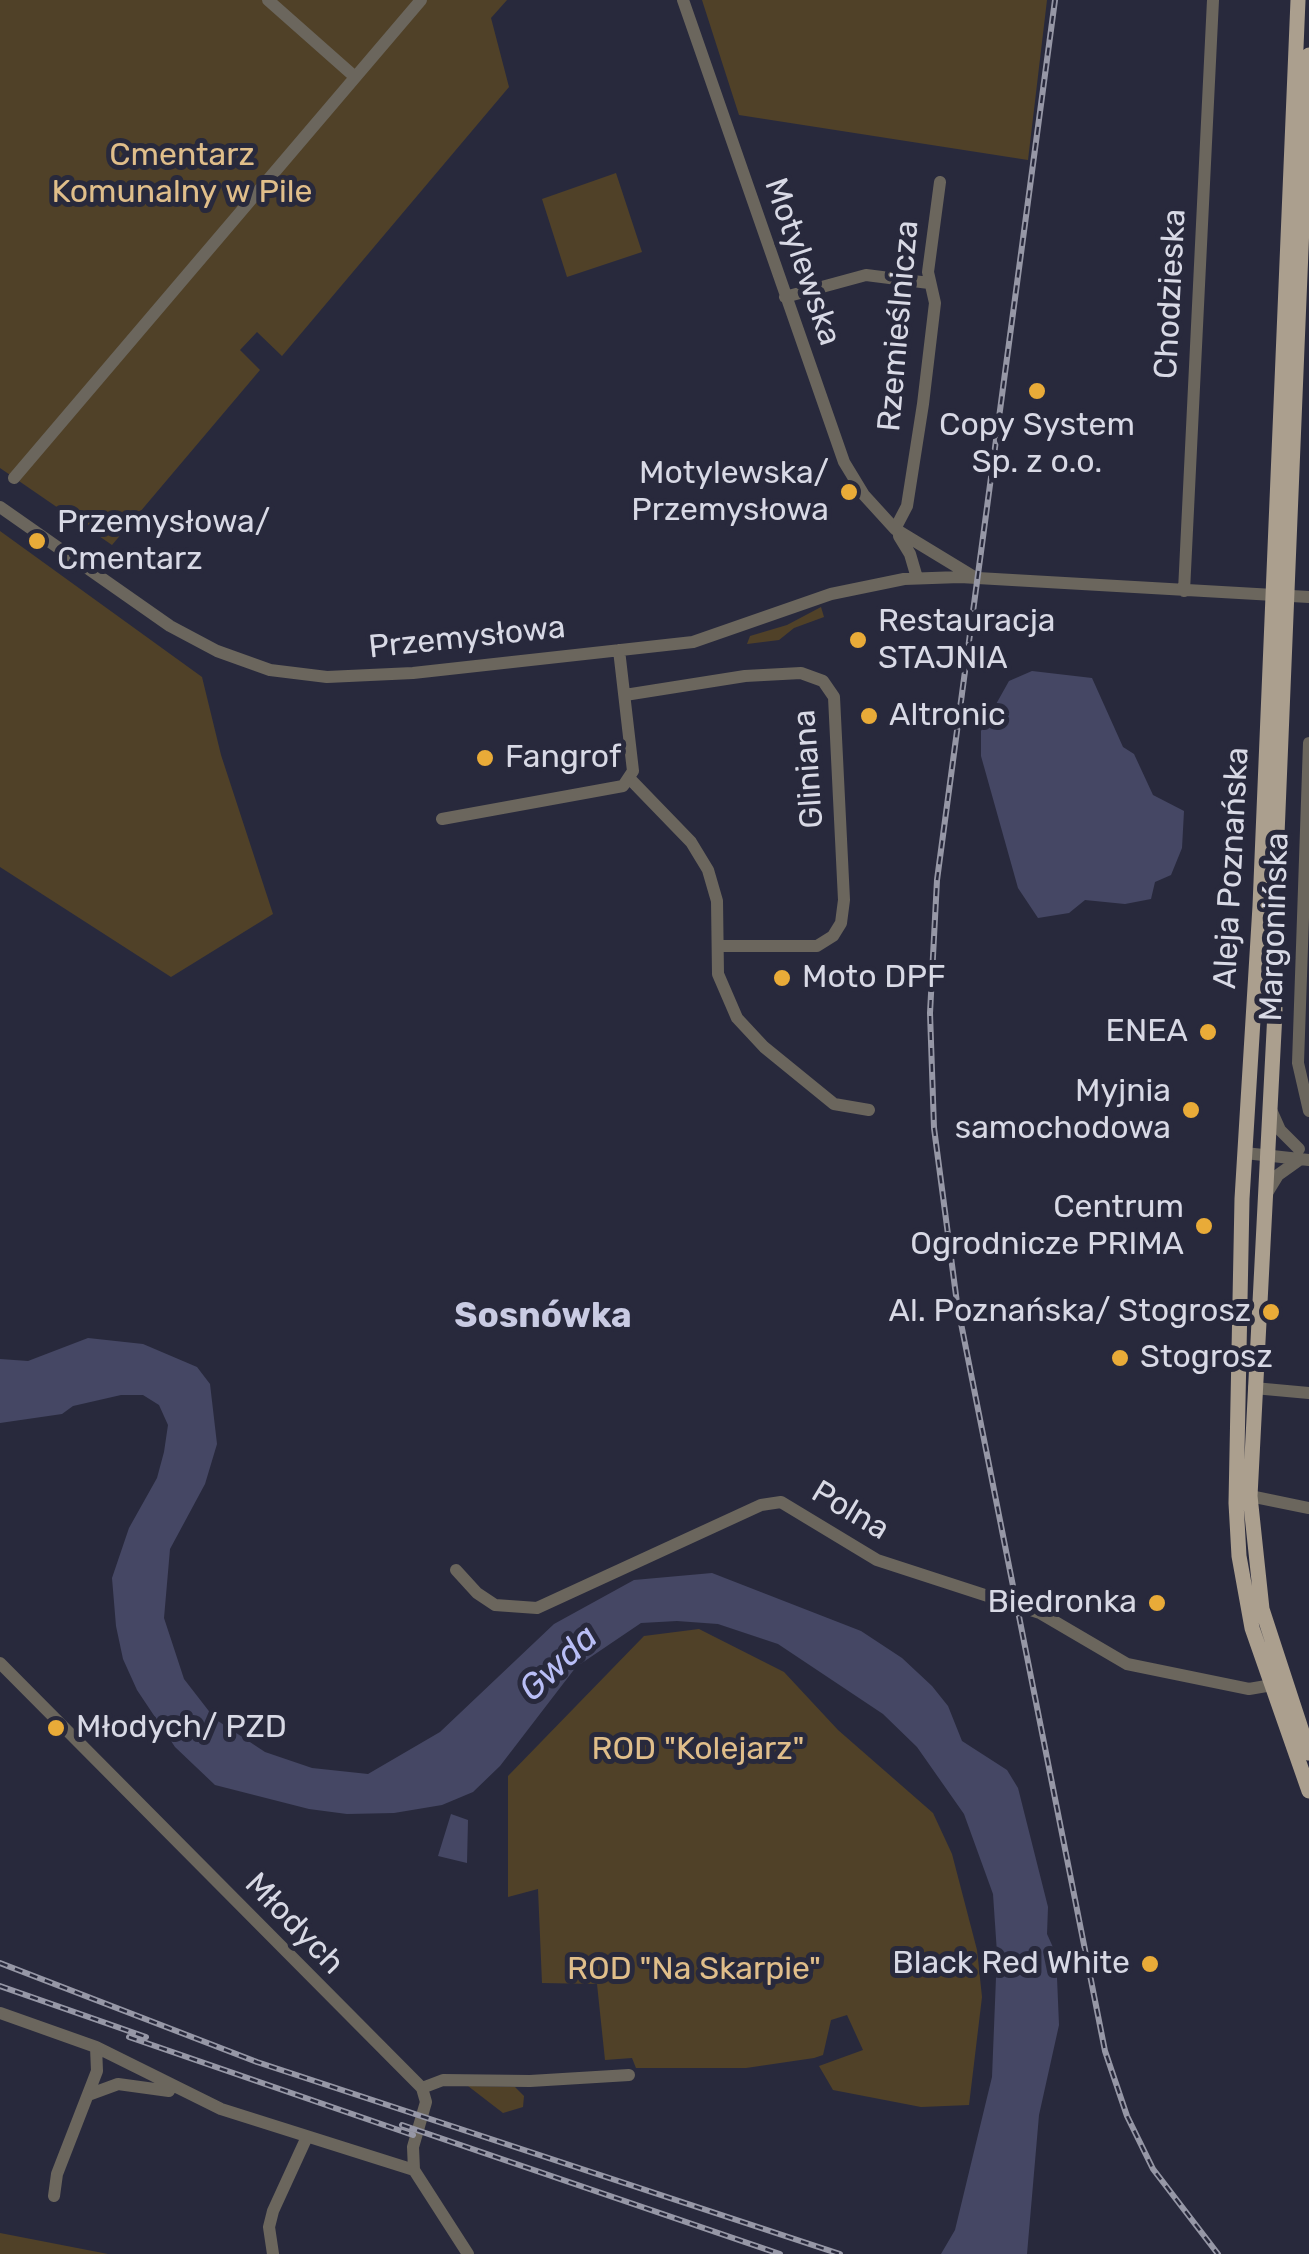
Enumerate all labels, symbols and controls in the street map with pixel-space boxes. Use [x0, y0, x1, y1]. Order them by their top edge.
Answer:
park label: Cmentarz Komunalny w Pile [51, 137, 313, 212]
street label: Motylewska [755, 173, 849, 351]
street label: Chodzieska [1147, 208, 1195, 380]
street label: Rzemieślnicza [871, 219, 927, 433]
marker: Copy System Sp. z o.o. [1026, 380, 1048, 402]
place label: Copy System Sp. z o.o. [939, 407, 1135, 482]
place label: Motylewska/ Przemysłowa [631, 455, 829, 530]
marker: Motylewska/ Przemysłowa [838, 481, 860, 503]
place label: Przemysłowa/ Cmentarz [57, 504, 270, 579]
marker: Przemysłowa/ Cmentarz [26, 530, 48, 552]
place label: Restauracja STAJNIA [878, 603, 1055, 678]
street label: Przemysłowa [367, 609, 567, 667]
marker: Restauracja STAJNIA [847, 629, 869, 651]
place label: Altronic [889, 697, 1006, 735]
marker: Altronic [858, 705, 880, 727]
street label: Gliniana [786, 708, 832, 830]
place label: Fangrof [505, 739, 621, 777]
street label: Aleja Poznańska [1206, 746, 1258, 990]
marker: Fangrof [474, 747, 496, 769]
street label: Margonińska [1253, 832, 1297, 1022]
place label: Moto DPF [802, 959, 946, 997]
marker: Moto DPF [771, 967, 793, 989]
place label: ENEA [1106, 1013, 1188, 1051]
marker: ENEA [1197, 1021, 1219, 1043]
place label: Myjnia samochodowa [955, 1073, 1171, 1148]
marker: Myjnia samochodowa [1180, 1099, 1202, 1121]
place label: Centrum Ogrodnicze PRIMA [910, 1189, 1184, 1264]
marker: Centrum Ogrodnicze PRIMA [1193, 1215, 1215, 1237]
place label: Al. Poznańska/ Stogrosz [888, 1293, 1251, 1331]
district label: Sosnówka [454, 1296, 632, 1338]
marker: Al. Poznańska/ Stogrosz [1260, 1301, 1282, 1323]
place label: Stogrosz [1140, 1339, 1273, 1377]
marker: Stogrosz [1109, 1347, 1131, 1369]
street label: Polna [804, 1473, 896, 1549]
place label: Biedronka [987, 1584, 1137, 1622]
marker: Biedronka [1146, 1592, 1168, 1614]
water label: Gwda [511, 1617, 607, 1711]
place label: Młodych/ PZD [76, 1709, 287, 1747]
marker: Młodych/ PZD [45, 1717, 67, 1739]
park label: ROD "Kolejarz" [591, 1731, 805, 1769]
street label: Młodych [236, 1865, 352, 1983]
place label: Black Red White [892, 1945, 1130, 1983]
park label: ROD "Na Skarpie" [567, 1951, 821, 1989]
marker: Black Red White [1139, 1953, 1161, 1975]

